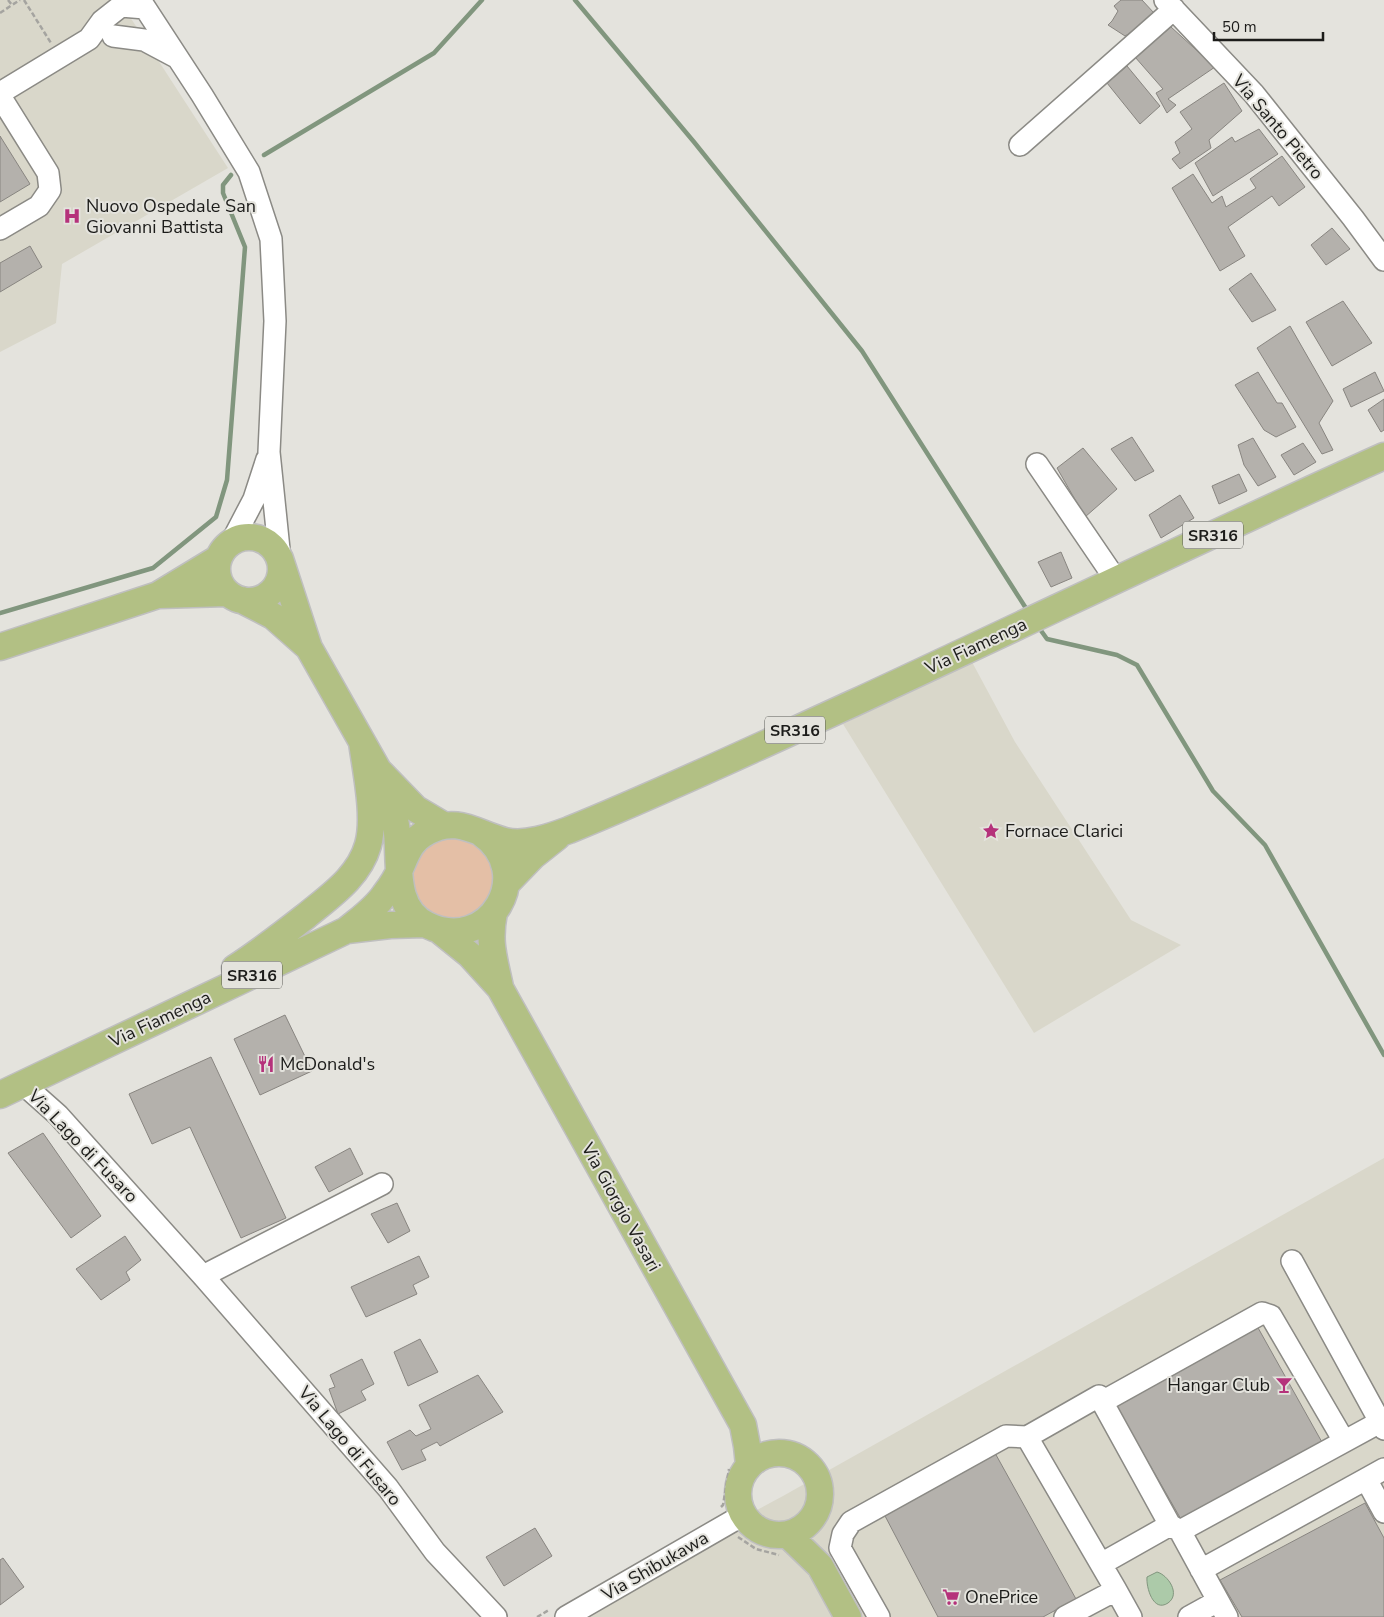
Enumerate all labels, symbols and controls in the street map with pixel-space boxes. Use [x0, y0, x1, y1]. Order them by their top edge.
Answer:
scale bar [1214, 10, 1323, 42]
text: 50 m [1222, 17, 1257, 37]
street label: Via Santo Pietro [1226, 69, 1329, 185]
place label: Nuovo Ospedale San Giovanni Battista [86, 194, 256, 239]
hospital icon: Nuovo Ospedale San Giovanni Battista [62, 206, 82, 226]
road number: SR316 [1183, 522, 1243, 548]
street label: Via Fiamenga [920, 612, 1031, 680]
road number: SR316 [765, 716, 825, 744]
place label: Fornace Clarici [1005, 819, 1123, 843]
place icon: Fornace Clarici [981, 821, 1001, 841]
road number: SR316 [222, 962, 282, 988]
street label: Via Fiamenga [104, 985, 215, 1053]
place label: McDonald's [280, 1052, 375, 1076]
restaurant icon: McDonald's [256, 1054, 276, 1074]
street label: Via Lago di Fusaro [22, 1083, 143, 1208]
street label: Via Giorgio Vasari [575, 1138, 666, 1276]
place label: Hangar Club [1167, 1373, 1270, 1397]
bar icon: Hangar Club [1274, 1375, 1294, 1395]
street label: Via Lago di Fusaro [292, 1381, 407, 1511]
street label: Via Shibukawa [596, 1526, 713, 1607]
place label: OnePrice [965, 1585, 1038, 1609]
supermarket icon: OnePrice [941, 1587, 961, 1607]

